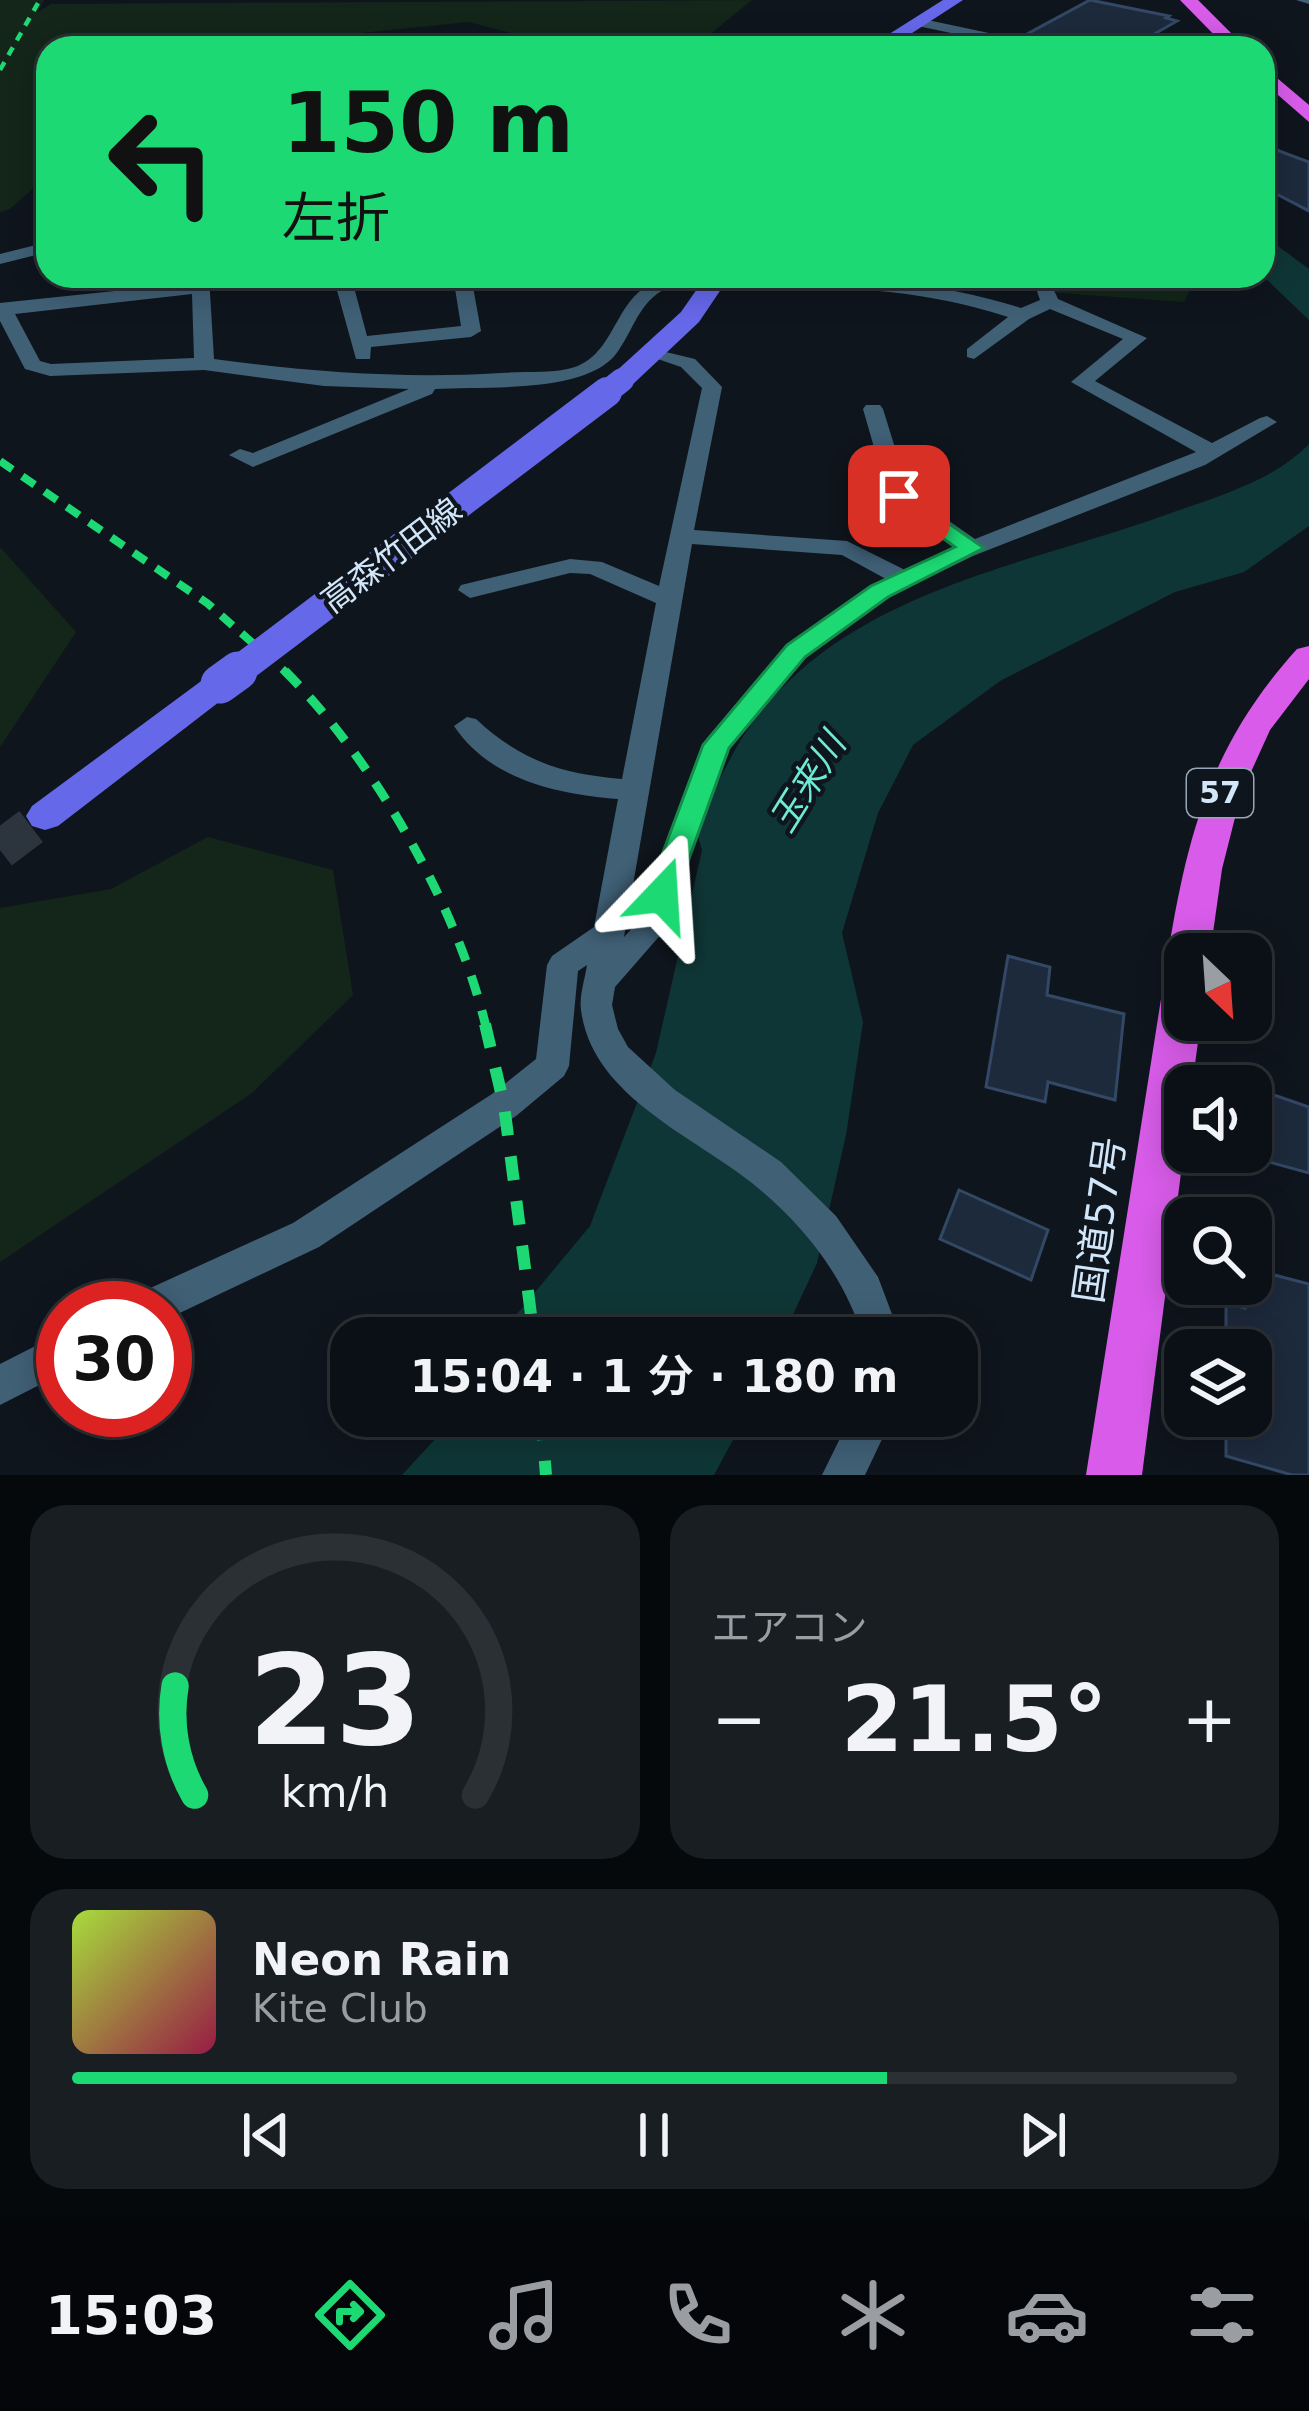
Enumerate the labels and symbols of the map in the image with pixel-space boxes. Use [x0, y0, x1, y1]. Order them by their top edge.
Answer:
pin [848, 445, 950, 547]
street label: 高森竹田線 [314, 490, 469, 621]
water label: 玉来川 [761, 722, 856, 839]
road number: 57 [1187, 769, 1253, 817]
position arrow [599, 832, 725, 958]
north arrow [1164, 933, 1272, 1041]
street label: 国道57号 [1066, 1134, 1133, 1306]
speed limit sign: 30 [36, 1281, 192, 1437]

